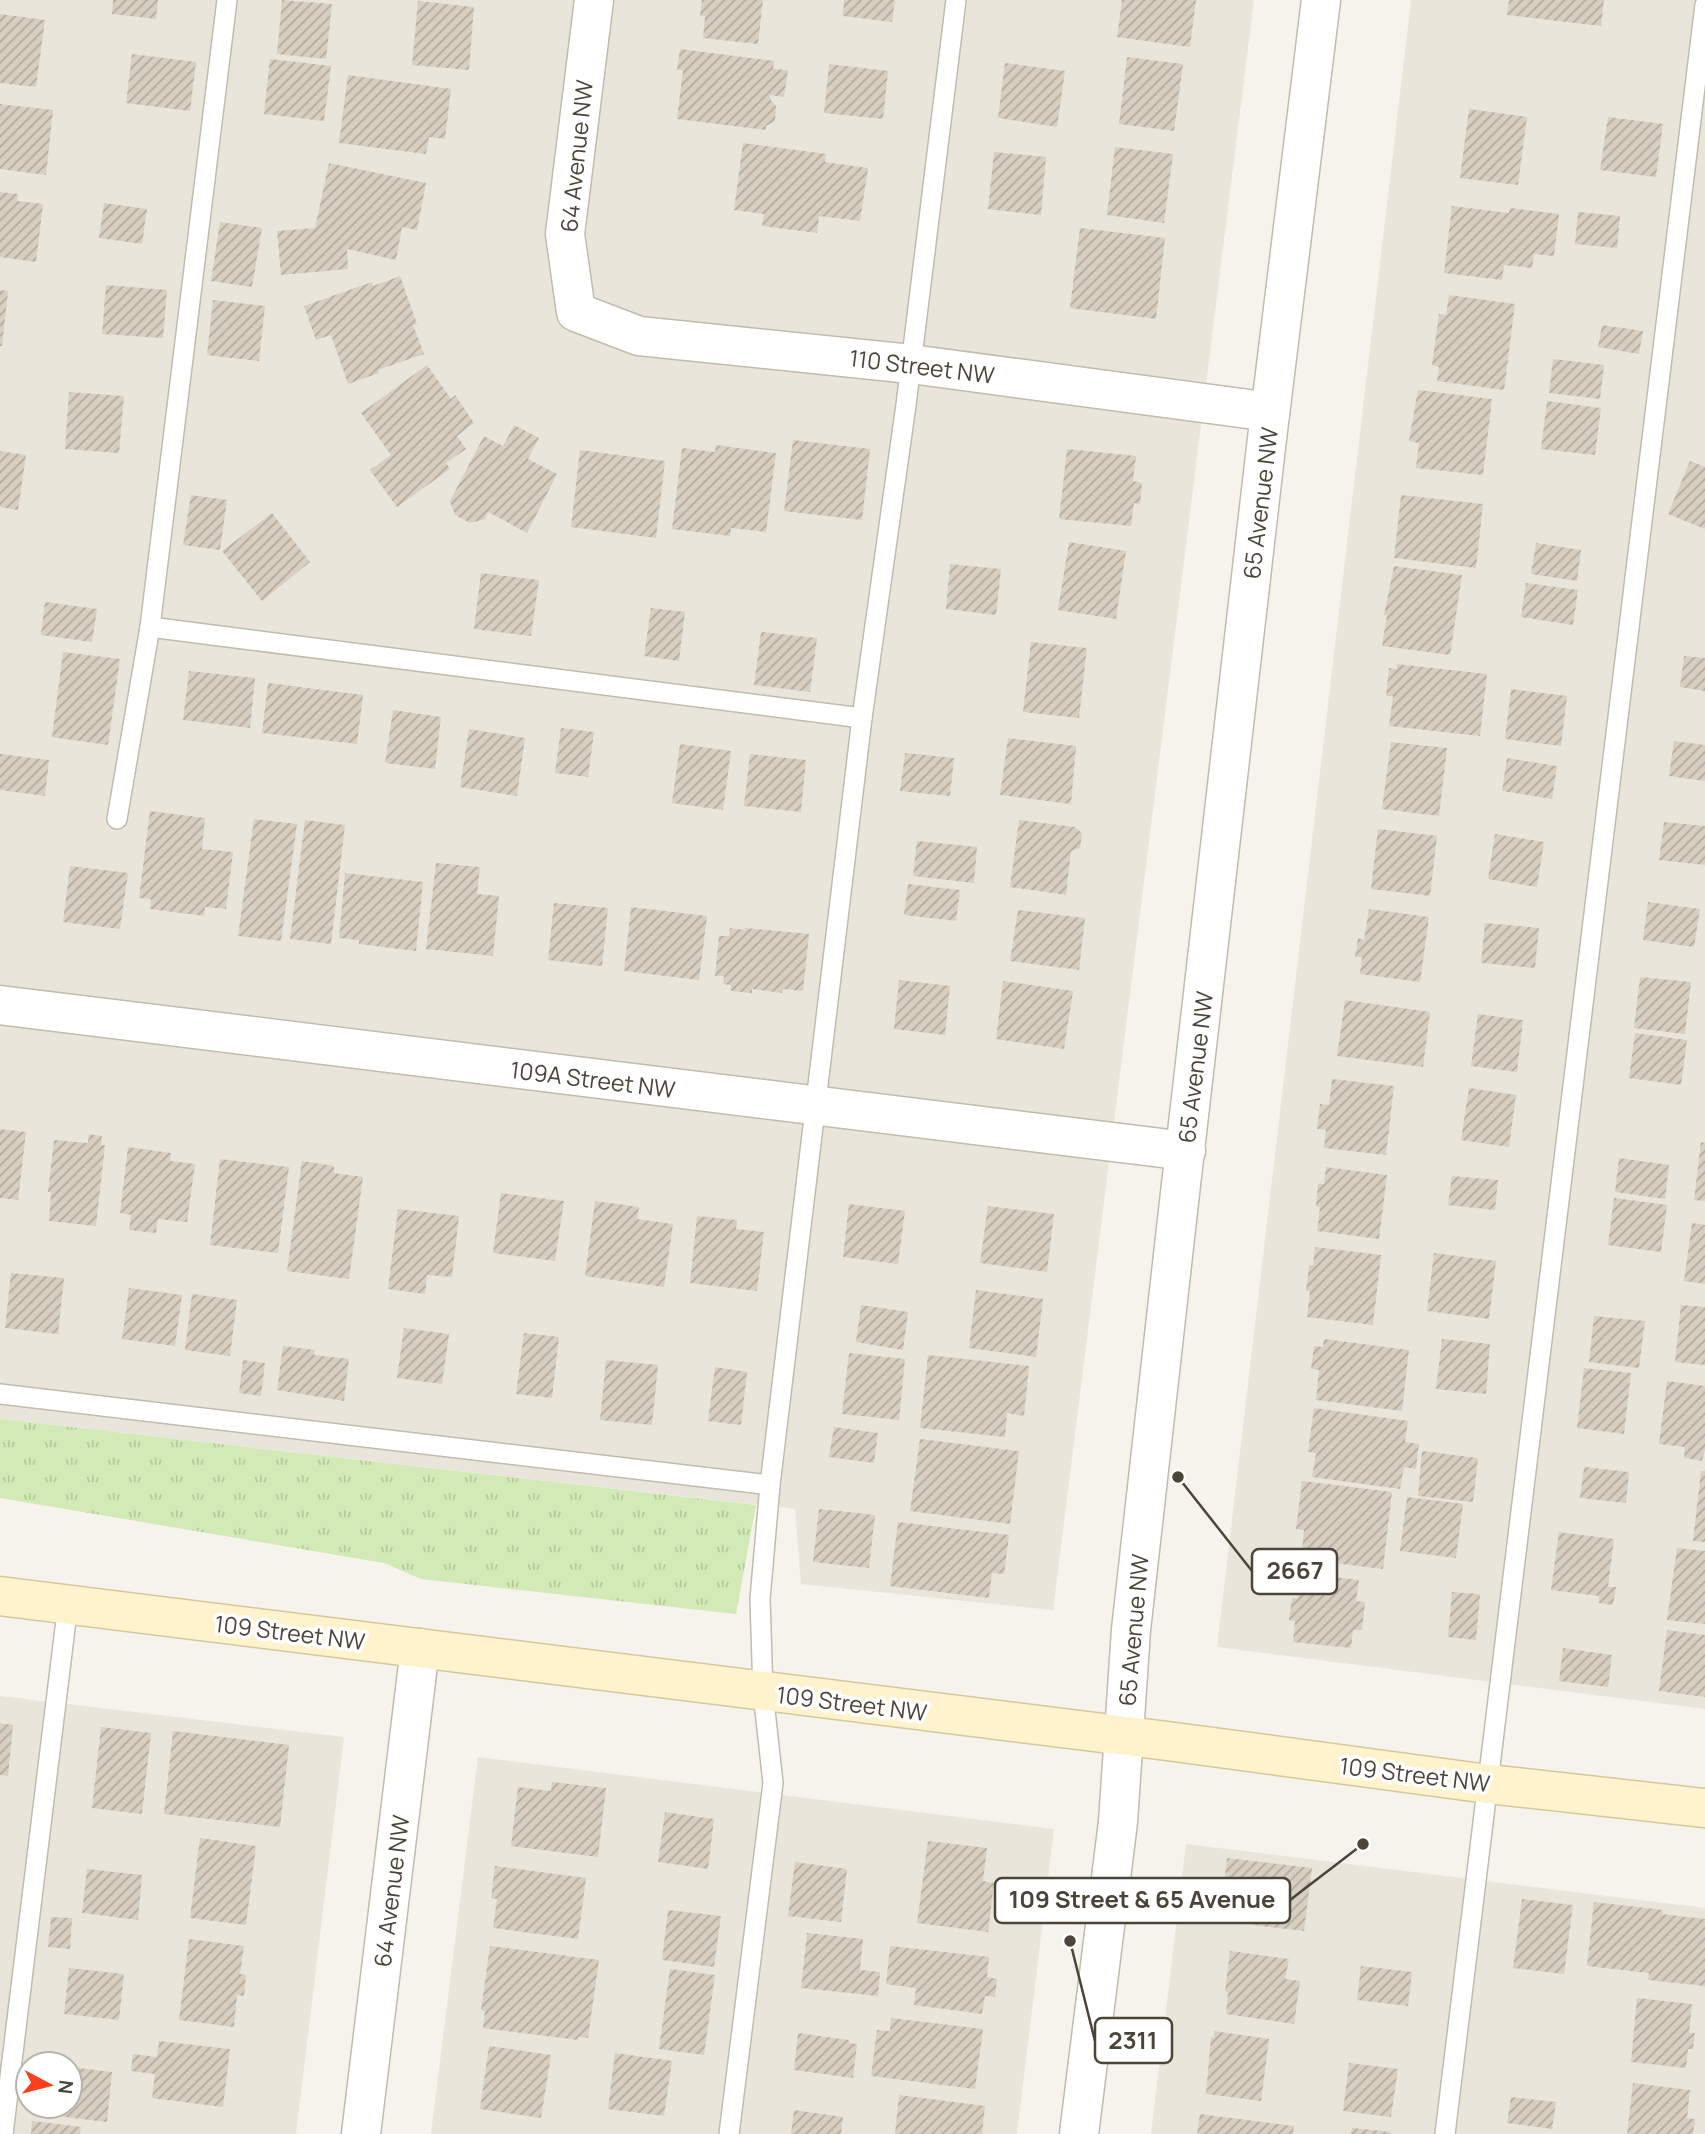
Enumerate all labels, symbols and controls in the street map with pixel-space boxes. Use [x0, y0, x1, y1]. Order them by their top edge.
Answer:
street label: 64 Avenue NW [552, 78, 600, 234]
street label: 110 Street NW [848, 341, 997, 391]
street label: 65 Avenue NW [1235, 425, 1285, 581]
street label: 65 Avenue NW [1170, 989, 1220, 1145]
street label: 109A Street NW [509, 1053, 678, 1105]
callout: 2667 [1252, 1549, 1337, 1594]
street label: 65 Avenue NW [1110, 1552, 1156, 1707]
text: 2667 [1267, 1553, 1323, 1586]
street label: 109 Street NW [213, 1607, 368, 1657]
street label: 109 Street NW [775, 1678, 930, 1728]
street label: 109 Street NW [1338, 1749, 1493, 1799]
street label: 64 Avenue NW [366, 1813, 416, 1969]
callout: 109 Street & 65 Avenue [995, 1878, 1290, 1923]
text: 109 Street & 65 Avenue [1009, 1882, 1275, 1915]
callout: 2311 [1095, 2018, 1172, 2063]
text: 2311 [1108, 2023, 1158, 2056]
north arrow [14, 2050, 84, 2120]
text: N [52, 2079, 80, 2095]

